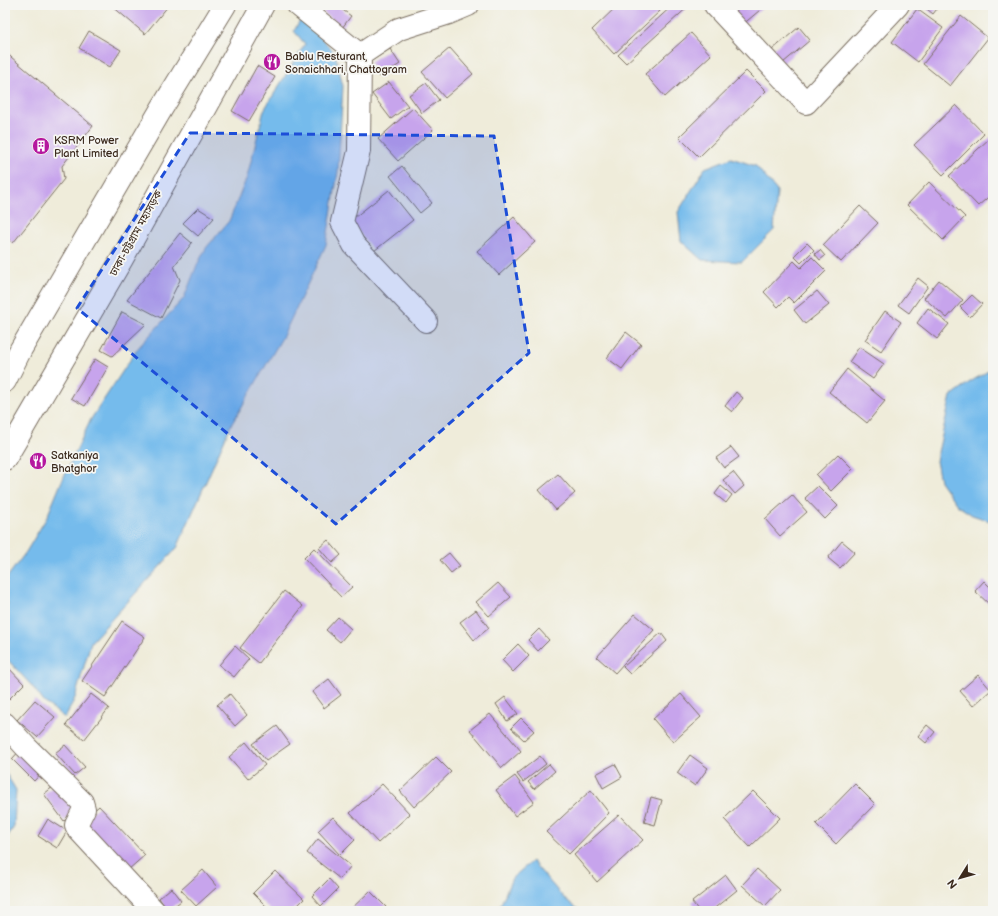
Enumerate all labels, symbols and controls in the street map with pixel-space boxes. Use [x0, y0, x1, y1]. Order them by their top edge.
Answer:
place label: Bablu Resturant, Sonaichhari, Chattogram [285, 50, 407, 76]
restaurant icon: Bablu Resturant, Sonaichhari, Chattogram [262, 52, 282, 72]
place label: KSRM Power Plant Limited [54, 134, 120, 160]
building icon: KSRM Power Plant Limited [31, 136, 51, 156]
street label: ঢাকা-চট্টগ্রাম মহাসড়ক [106, 188, 165, 279]
place label: Satkaniya Bhatghor [51, 449, 98, 475]
restaurant icon: Satkaniya Bhatghor [28, 451, 48, 471]
north arrow [940, 858, 980, 898]
text: N [945, 877, 960, 891]

